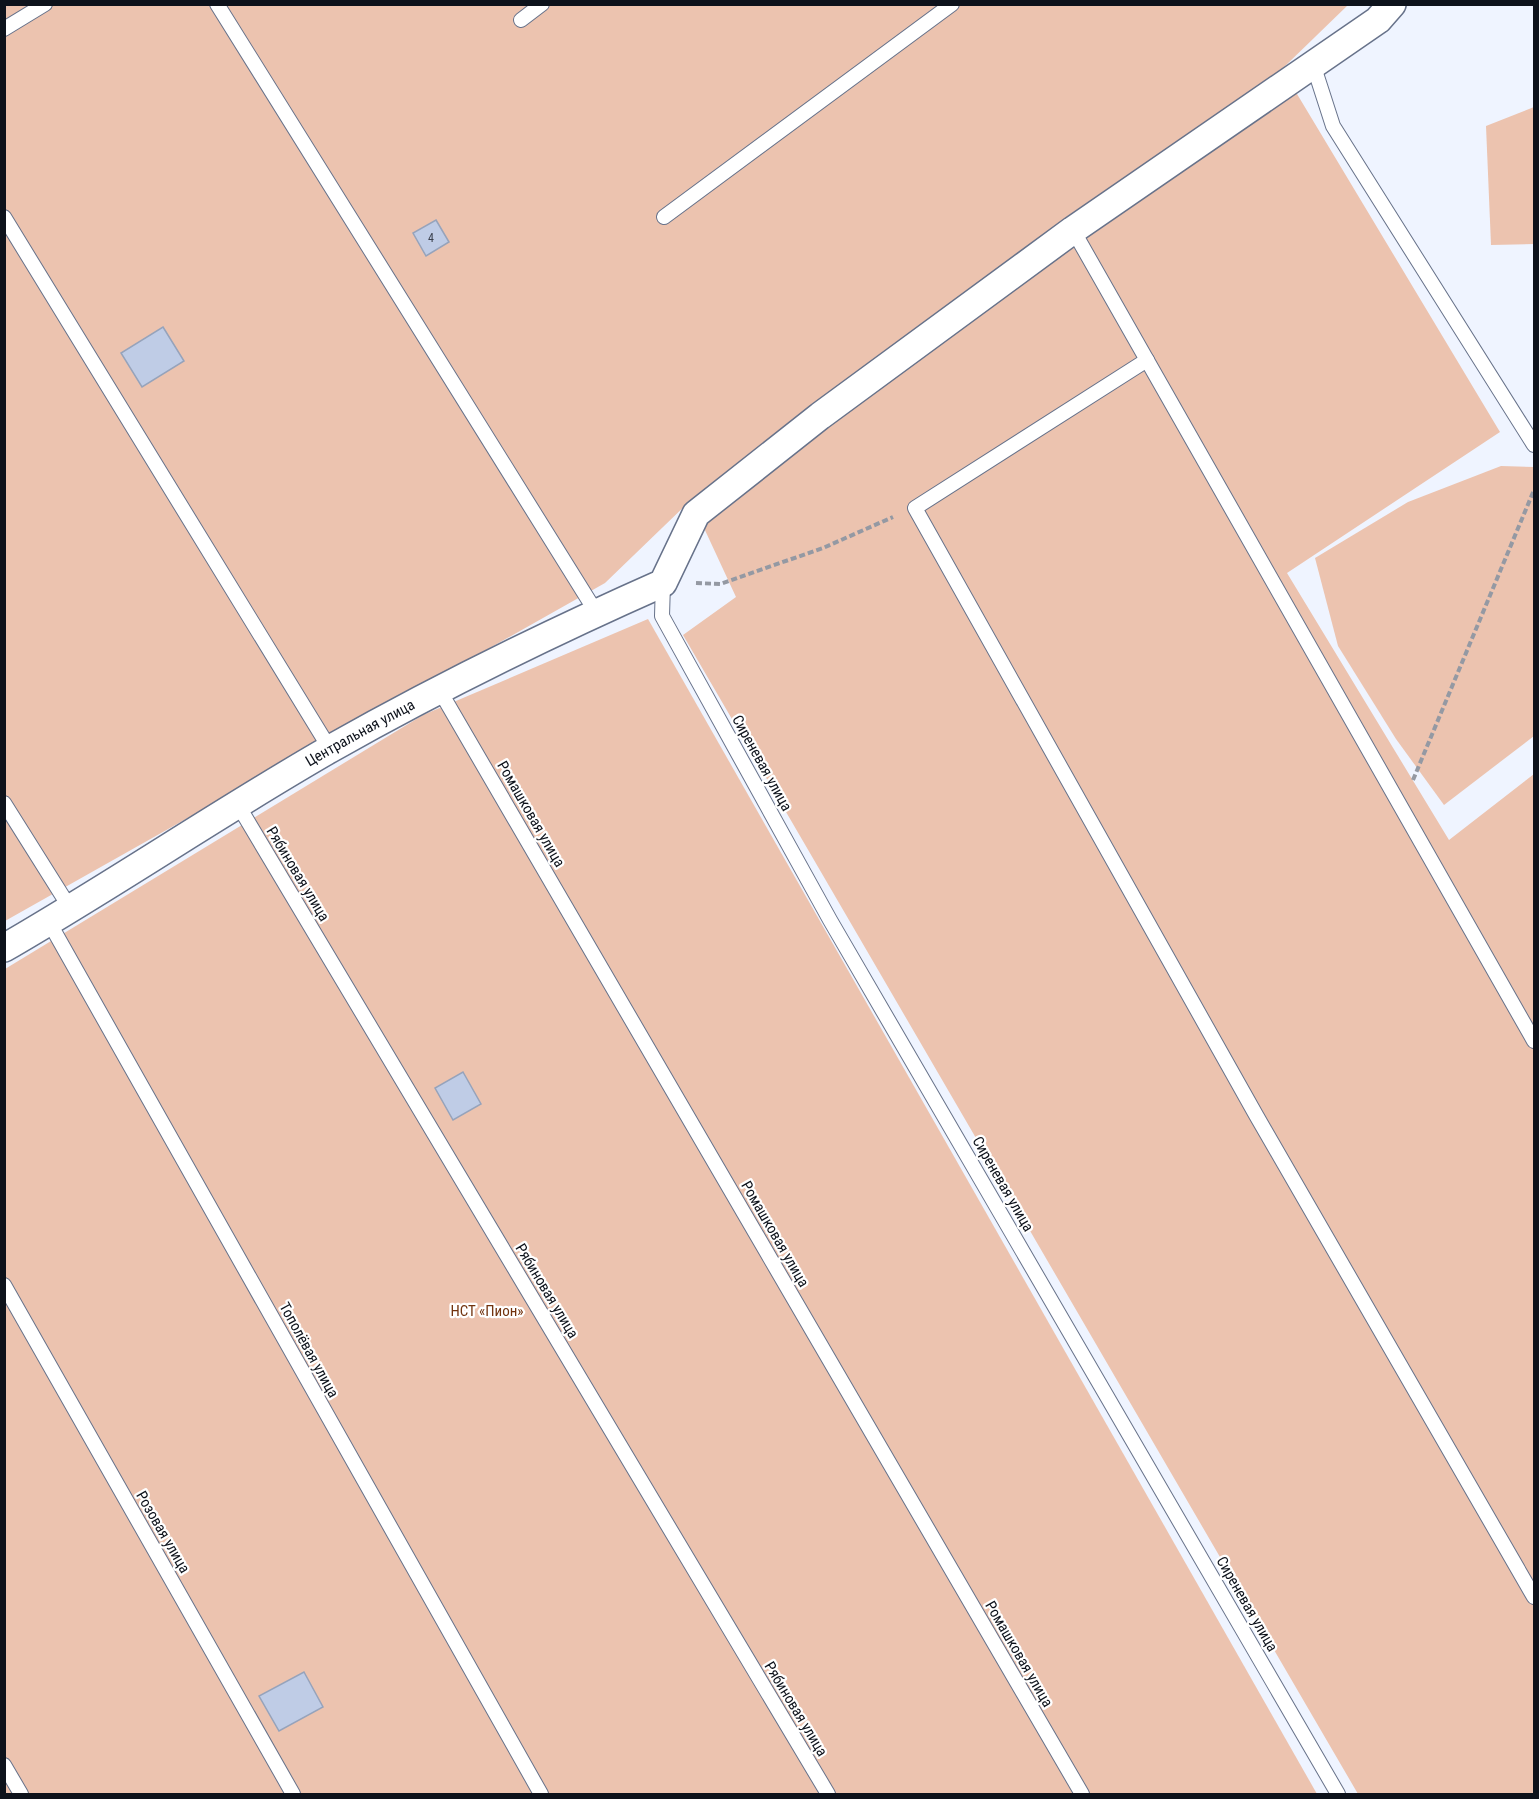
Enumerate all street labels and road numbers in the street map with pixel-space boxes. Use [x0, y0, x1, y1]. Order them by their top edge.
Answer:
street label: Центральная улица [302, 696, 418, 770]
street label: Сиреневая улица [728, 712, 796, 814]
street label: Ромашковая улица [493, 758, 569, 870]
street label: Рябиновая улица [263, 823, 333, 925]
street label: Сиреневая улица [968, 1133, 1038, 1235]
street label: Ромашковая улица [737, 1178, 813, 1290]
street label: Рябиновая улица [512, 1240, 582, 1342]
street label: Тополёвая улица [275, 1299, 343, 1401]
street label: Розовая улица [132, 1488, 194, 1576]
street label: Сиреневая улица [1212, 1553, 1282, 1655]
street label: Ромашковая улица [981, 1598, 1057, 1710]
street label: Рябиновая улица [761, 1658, 831, 1760]

